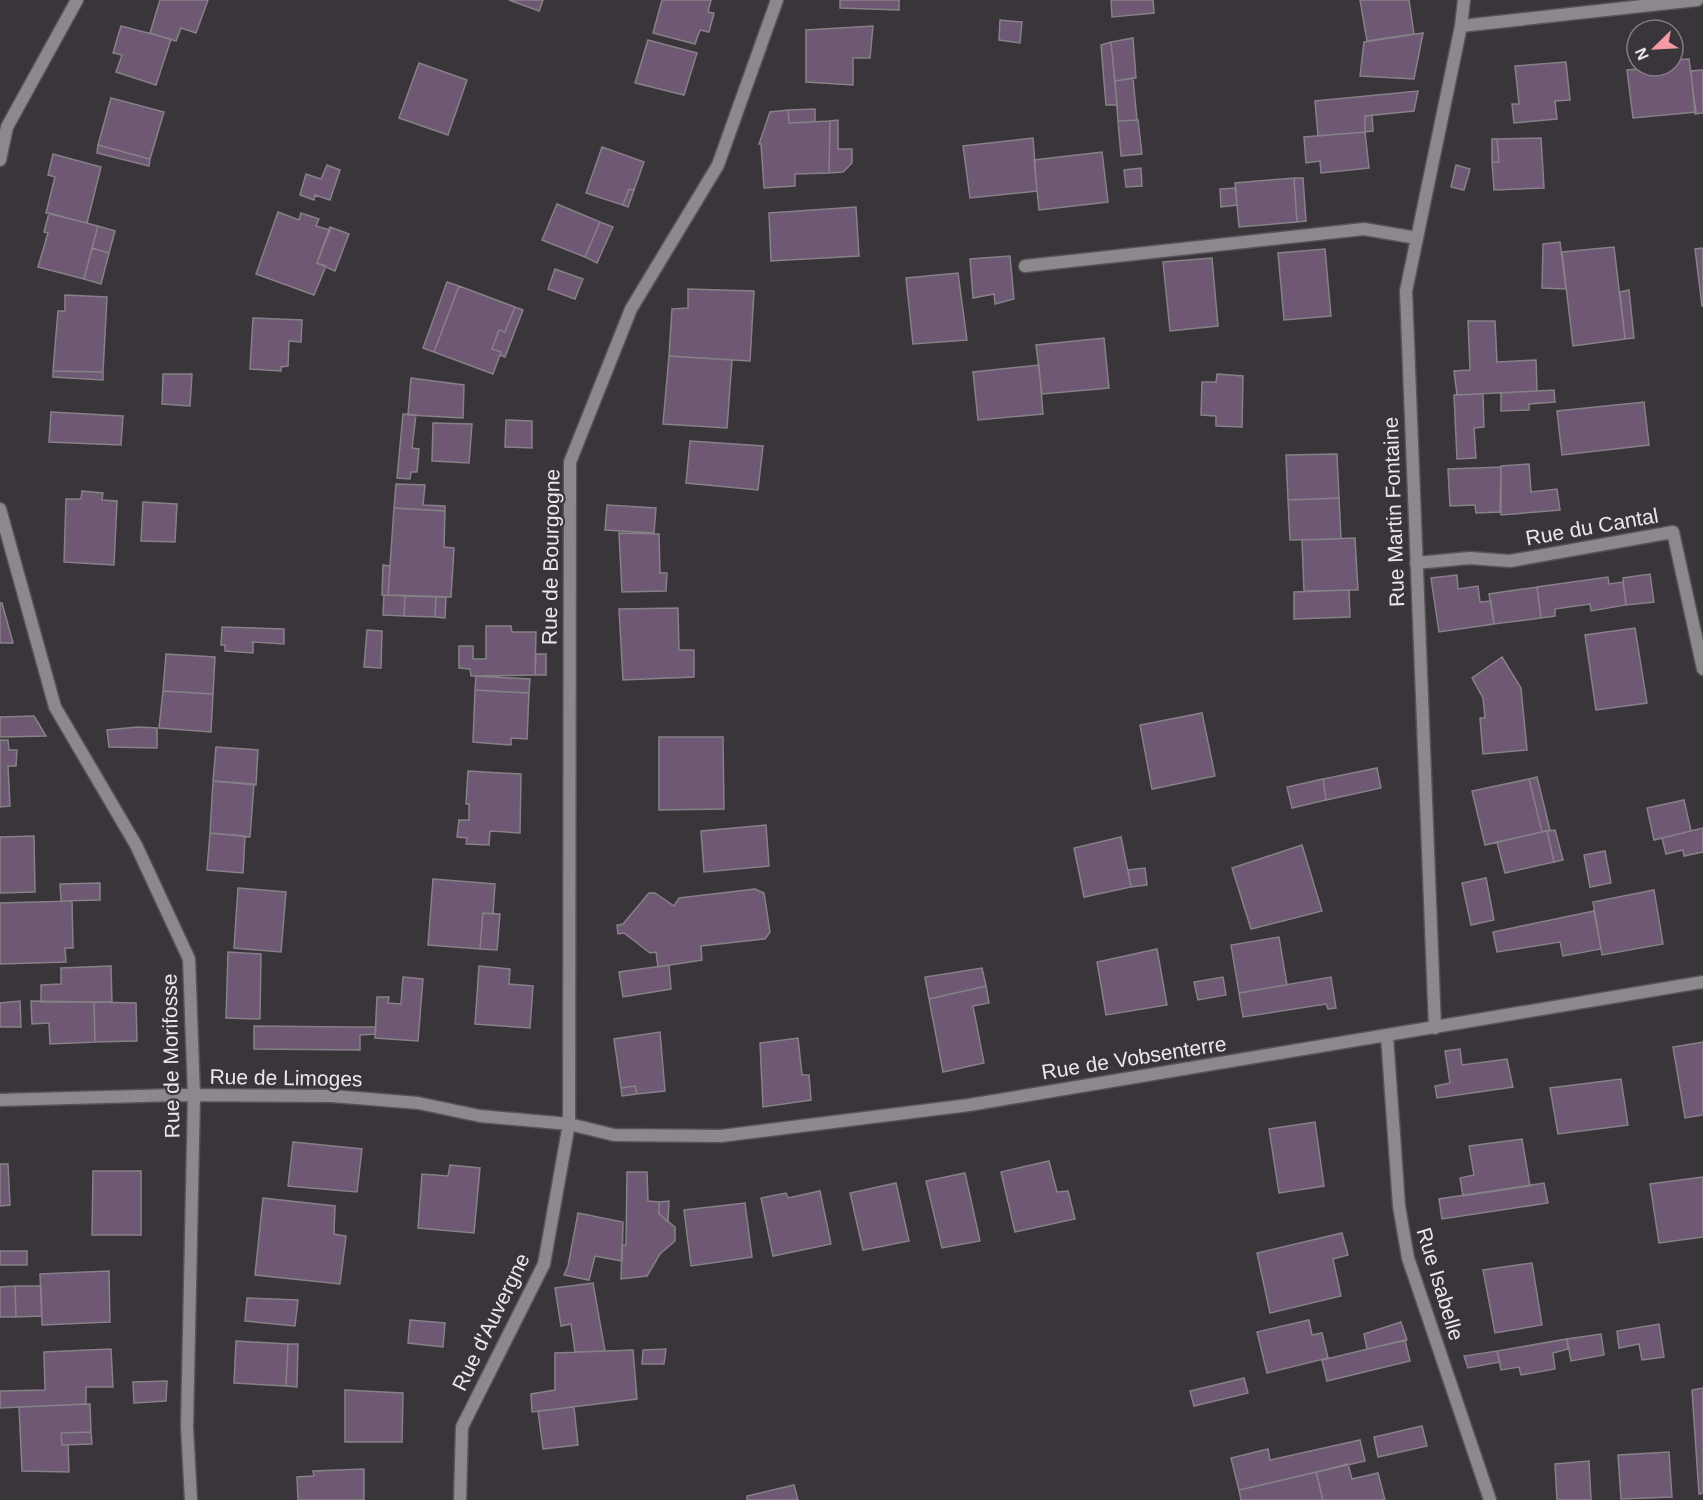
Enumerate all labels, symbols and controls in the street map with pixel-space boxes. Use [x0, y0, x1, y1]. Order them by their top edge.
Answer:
north arrow [1625, 18, 1685, 78]
text: N [1632, 45, 1652, 63]
street label: Rue Martin Fontaine [1379, 417, 1408, 607]
street label: Rue de Bourgogne [537, 469, 564, 645]
street label: Rue du Cantal [1524, 504, 1660, 549]
street label: Rue de Morifosse [158, 974, 183, 1138]
street label: Rue de Vobsenterre [1040, 1032, 1228, 1083]
street label: Rue de Limoges [209, 1065, 363, 1090]
street label: Rue Isabelle [1412, 1225, 1469, 1343]
street label: Rue d'Auvergne [447, 1249, 534, 1394]

